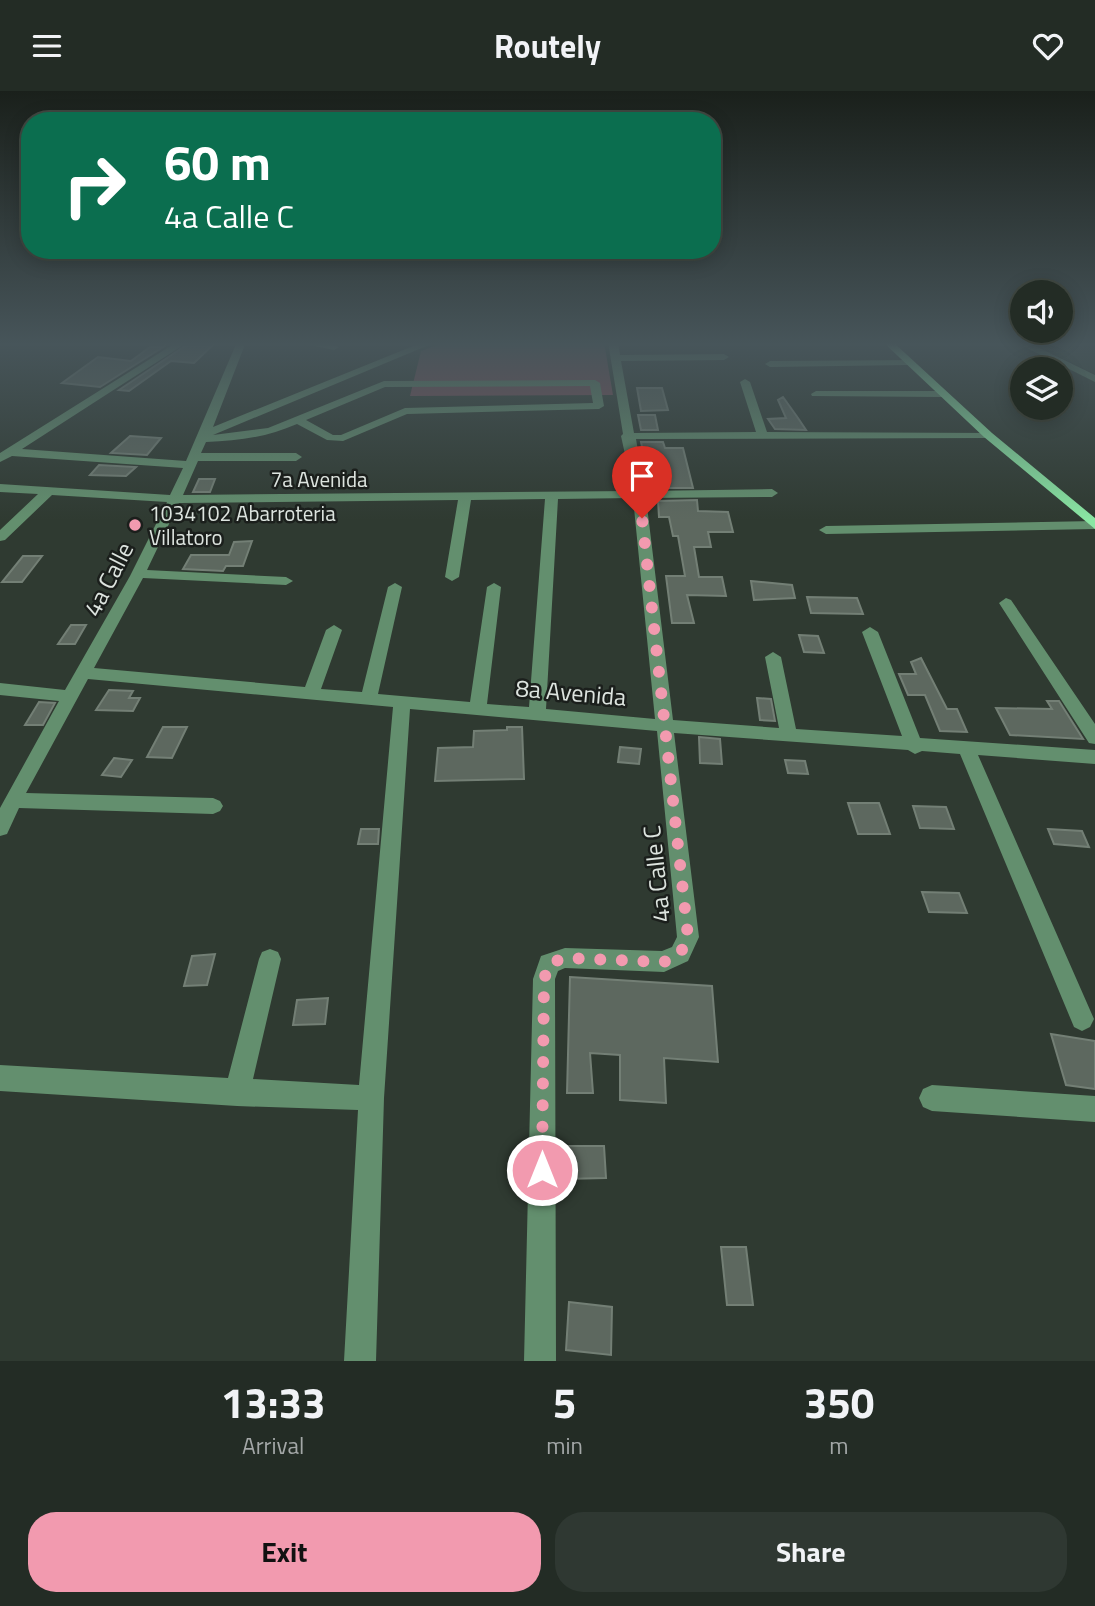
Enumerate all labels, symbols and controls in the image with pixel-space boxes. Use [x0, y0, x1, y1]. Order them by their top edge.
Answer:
text: Routely [494, 22, 601, 70]
icon: menu [28, 27, 66, 65]
icon: heart [1029, 27, 1067, 65]
text: 60 m [164, 124, 271, 199]
icon: right [49, 140, 140, 231]
text: 4a Calle C [164, 192, 294, 240]
map controls [1010, 280, 1073, 420]
button: sound [1010, 280, 1073, 343]
button: layers [1010, 357, 1073, 420]
pin [612, 446, 672, 518]
icon: arrive [623, 457, 661, 495]
street label: 7a Avenida [270, 463, 368, 495]
place label: 1034102 Abarroteria Villatoro [149, 497, 336, 553]
marker: 1034102 Abarroteria Villatoro [127, 517, 143, 533]
street label: 4a Calle [74, 536, 142, 622]
street label: 8a Avenida [514, 669, 628, 715]
street label: 4a Calle C [633, 824, 679, 924]
position arrow [505, 1133, 579, 1207]
text: 13:33 [221, 1370, 326, 1434]
text: 5 [553, 1370, 576, 1434]
text: 350 [804, 1370, 874, 1434]
text: Arrival [242, 1428, 304, 1463]
text: min [546, 1428, 583, 1463]
text: m [829, 1428, 849, 1463]
button: Exit [28, 1512, 541, 1592]
button: Share [555, 1512, 1067, 1592]

